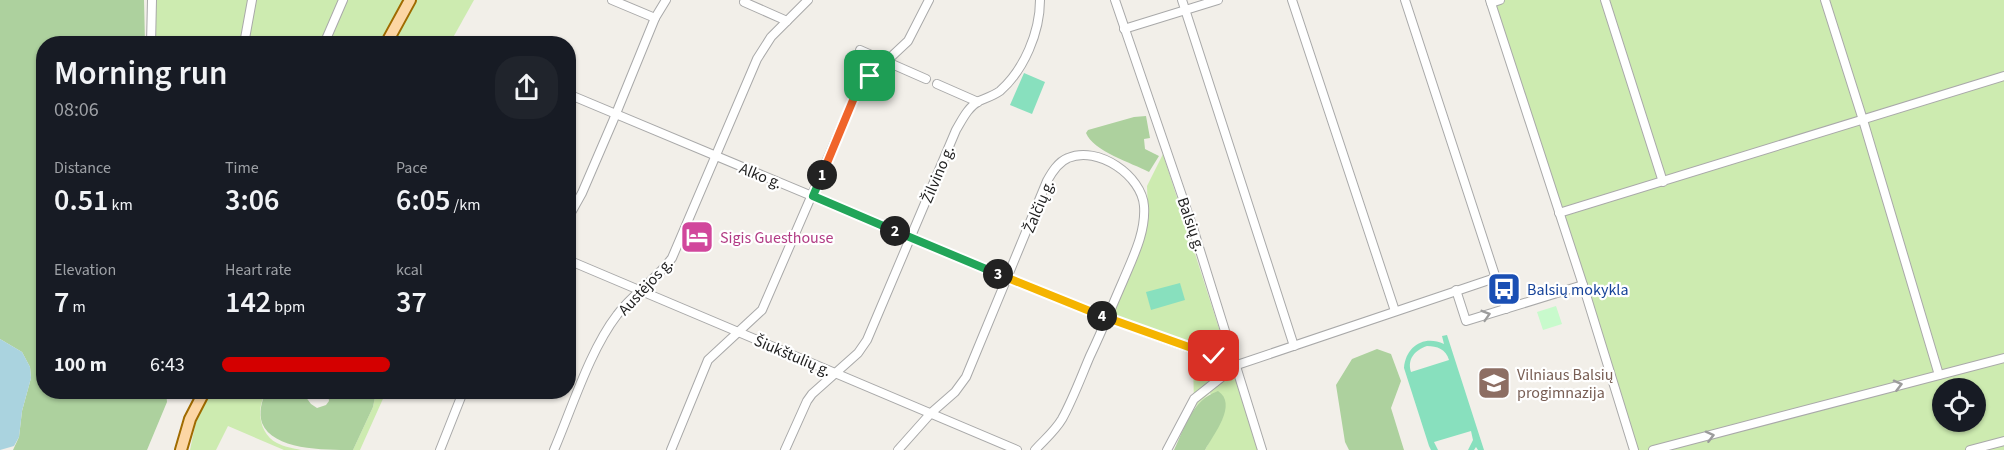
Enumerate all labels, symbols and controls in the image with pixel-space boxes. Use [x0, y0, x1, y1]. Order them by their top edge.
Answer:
text: Morning run [54, 50, 228, 97]
pin [844, 50, 895, 101]
button: share [495, 56, 558, 119]
icon: arrive [853, 59, 886, 92]
text: 08:06 [54, 96, 99, 124]
street label: Žilvino g. [916, 142, 960, 207]
text: Distance [54, 157, 111, 179]
text: Time [225, 157, 259, 179]
text: Pace [396, 157, 427, 179]
street label: Alko g. [736, 157, 785, 194]
pin: 1 [807, 160, 837, 190]
text: 1 [818, 164, 826, 186]
street label: Žalčių g. [1018, 176, 1060, 236]
text: 0.51 [54, 179, 108, 222]
text: 3:06 [225, 179, 279, 222]
text: 6:05 [396, 179, 450, 222]
text: km [108, 194, 133, 216]
text: /km [450, 194, 480, 216]
street label: Balsių g. [1172, 194, 1211, 254]
pin: 2 [880, 216, 910, 246]
hotel icon: Sigis Guesthouse [679, 219, 715, 255]
text: 2 [891, 220, 899, 242]
place label: Sigis Guesthouse [720, 227, 833, 249]
street label: Austėjos g. [613, 253, 678, 320]
text: Elevation [54, 259, 116, 281]
text: Heart rate [225, 259, 292, 281]
text: kcal [396, 259, 423, 281]
pin: 3 [983, 259, 1013, 289]
text: 3 [994, 263, 1002, 285]
bus stop icon: Balsių mokykla [1486, 271, 1522, 307]
place label: Balsių mokykla [1527, 279, 1629, 301]
text: 7 [54, 281, 69, 324]
text: 142 [225, 281, 271, 324]
text: 37 [396, 281, 427, 324]
text: m [69, 296, 86, 318]
text: bpm [271, 296, 305, 318]
pin: 4 [1087, 301, 1117, 331]
text: 4 [1098, 305, 1106, 327]
one-way arrow [1480, 310, 1491, 322]
street label: Šiukštulių g. [751, 330, 834, 382]
pin [1188, 330, 1239, 381]
icon: check [1197, 339, 1230, 372]
text: 100 m [54, 351, 107, 379]
text: 6:43 [150, 351, 185, 379]
place label: Vilniaus Balsių progimnazija [1517, 364, 1614, 404]
school or university icon: Vilniaus Balsių progimnazija [1476, 365, 1512, 401]
map controls [1932, 378, 1986, 432]
button: locate [1932, 378, 1986, 432]
one-way arrow [1893, 380, 1903, 393]
one-way arrow [1704, 431, 1714, 444]

